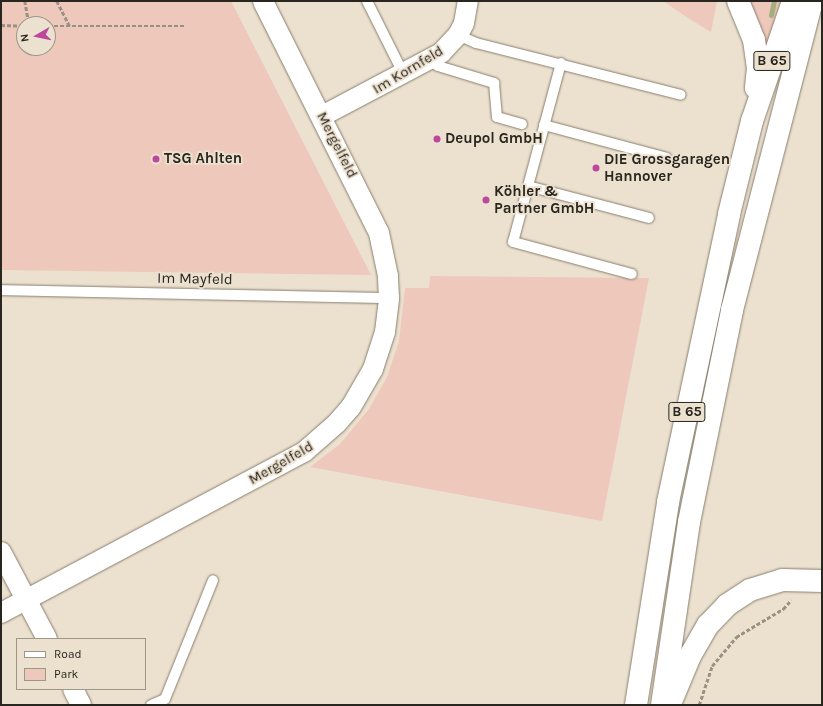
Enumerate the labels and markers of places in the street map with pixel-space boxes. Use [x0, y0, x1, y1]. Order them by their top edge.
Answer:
place label: Deupol GmbH [445, 130, 543, 148]
marker: Deupol GmbH [432, 134, 442, 144]
place label: TSG Ahlten [164, 150, 242, 168]
place label: DIE Grossgaragen Hannover [604, 150, 730, 185]
marker: TSG Ahlten [151, 154, 161, 164]
marker: DIE Grossgaragen Hannover [591, 163, 601, 173]
place label: Köhler & Partner GmbH [494, 182, 594, 217]
marker: Köhler & Partner GmbH [481, 195, 491, 205]

